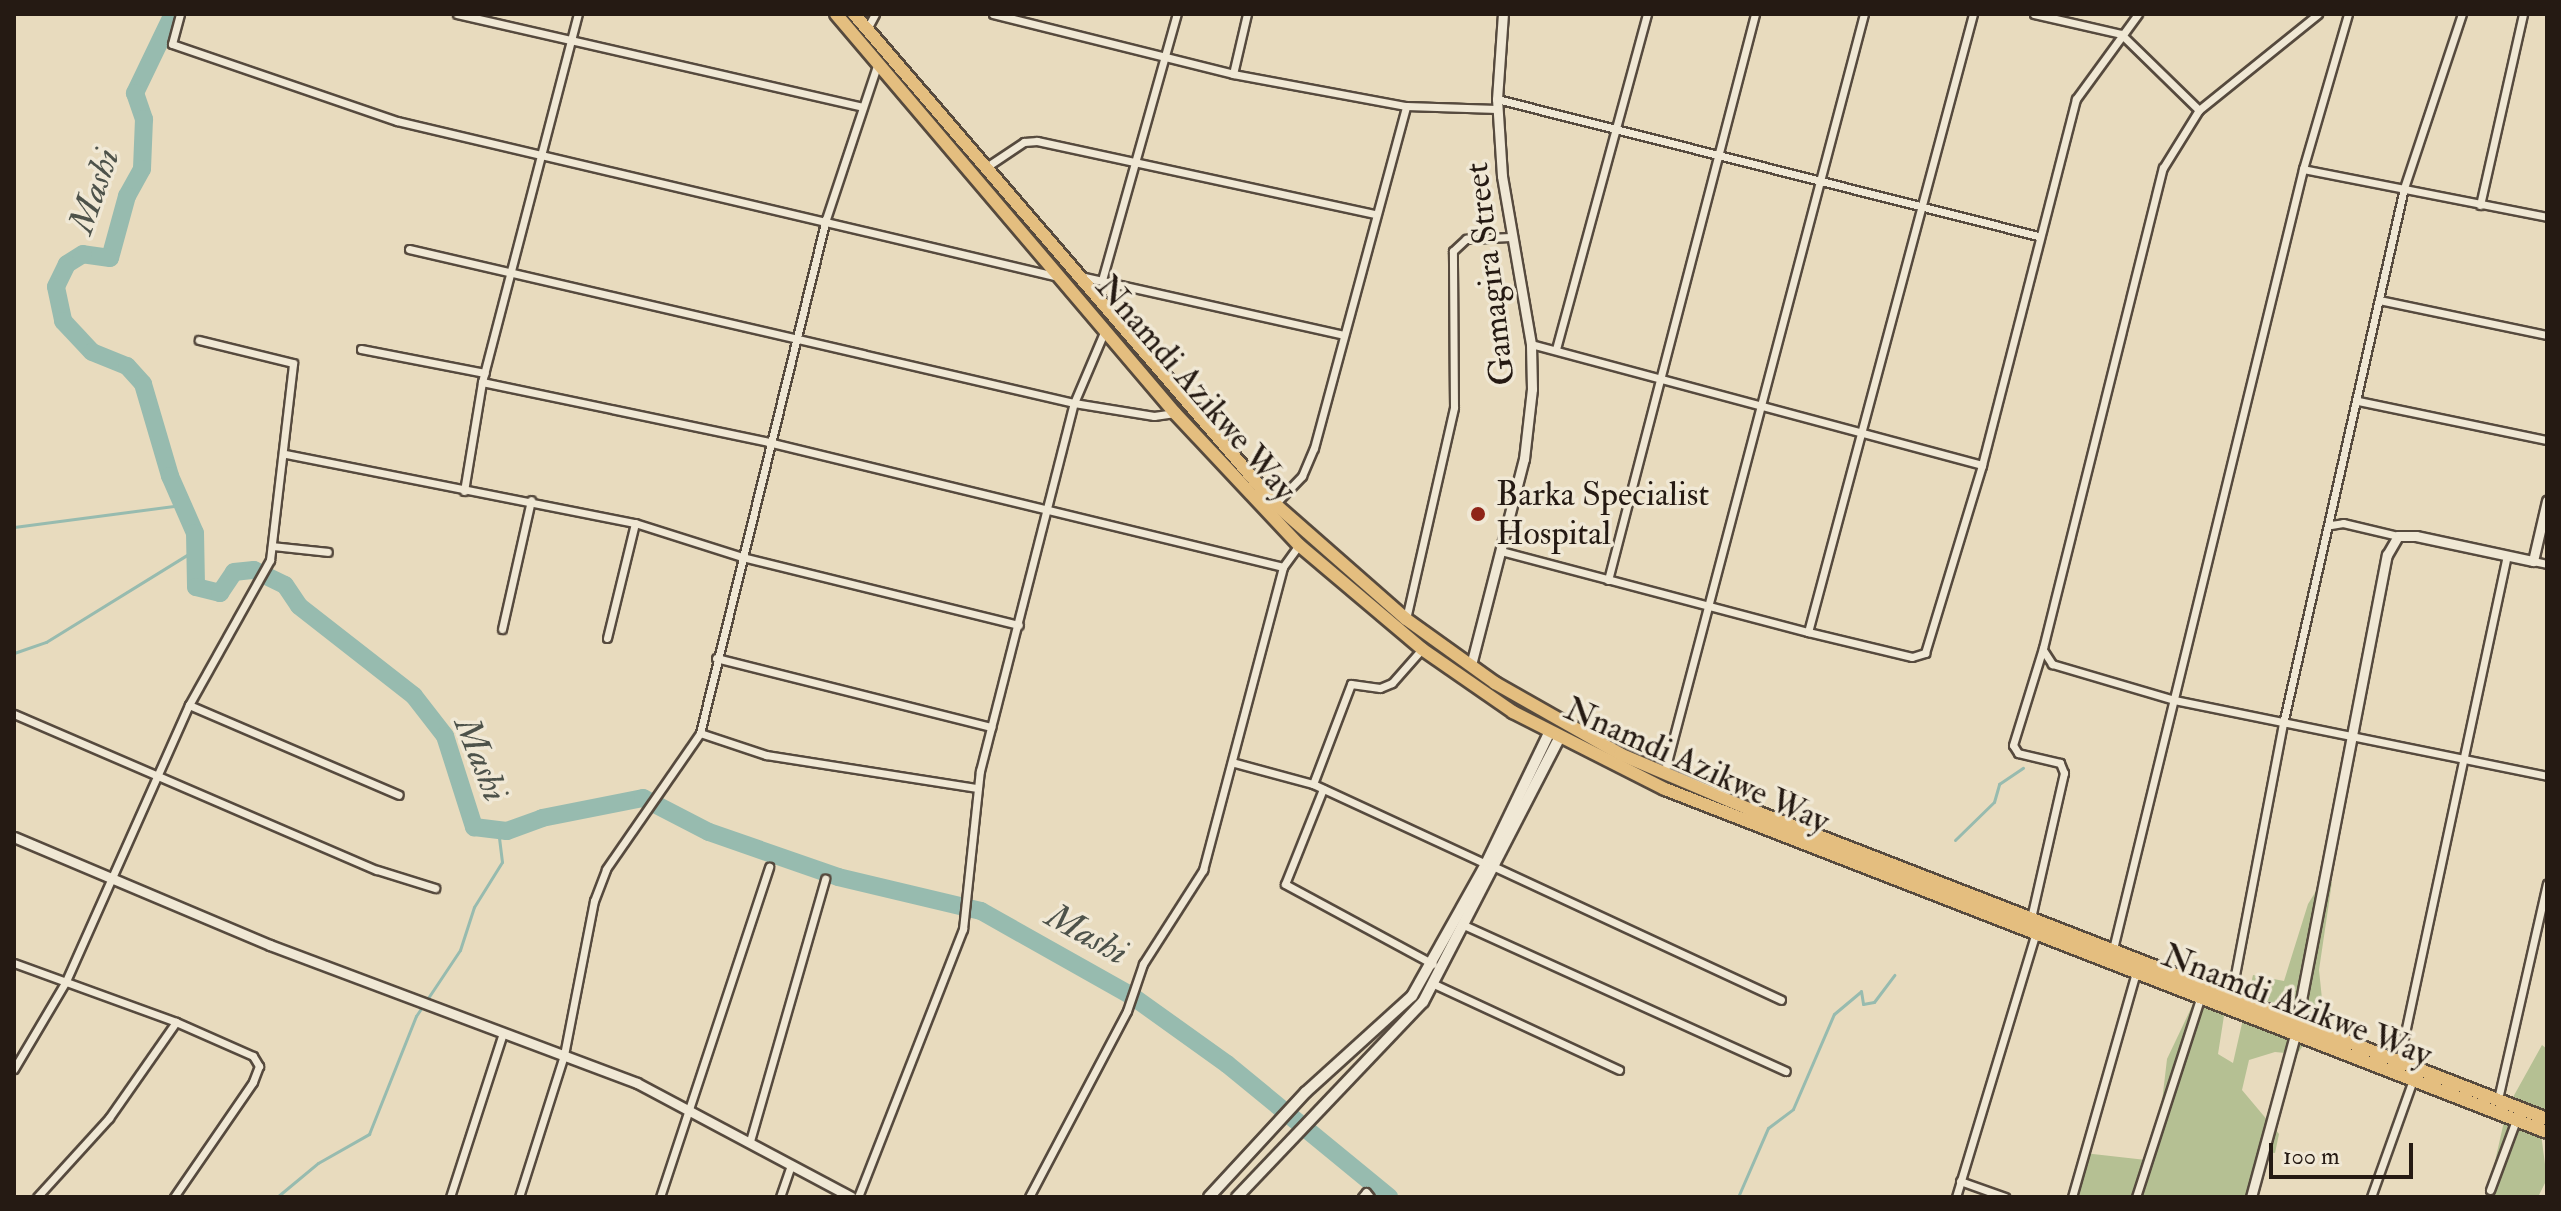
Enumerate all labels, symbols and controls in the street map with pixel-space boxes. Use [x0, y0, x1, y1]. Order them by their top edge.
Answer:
water label: Mashi [59, 143, 129, 239]
street label: Gamagira Street [1456, 160, 1524, 388]
street label: Nnamdi Azikwe Way [1087, 267, 1305, 509]
place label: Barka Specialist Hospital [1496, 474, 1709, 554]
marker: Barka Specialist Hospital [1467, 503, 1489, 525]
street label: Nnamdi Azikwe Way [1558, 688, 1836, 842]
water label: Mashi [445, 711, 517, 807]
water label: Mashi [1038, 894, 1136, 974]
street label: Nnamdi Azikwe Way [2156, 935, 2438, 1075]
scale bar [2273, 1127, 2417, 1177]
text: 100 m [2283, 1141, 2340, 1172]

